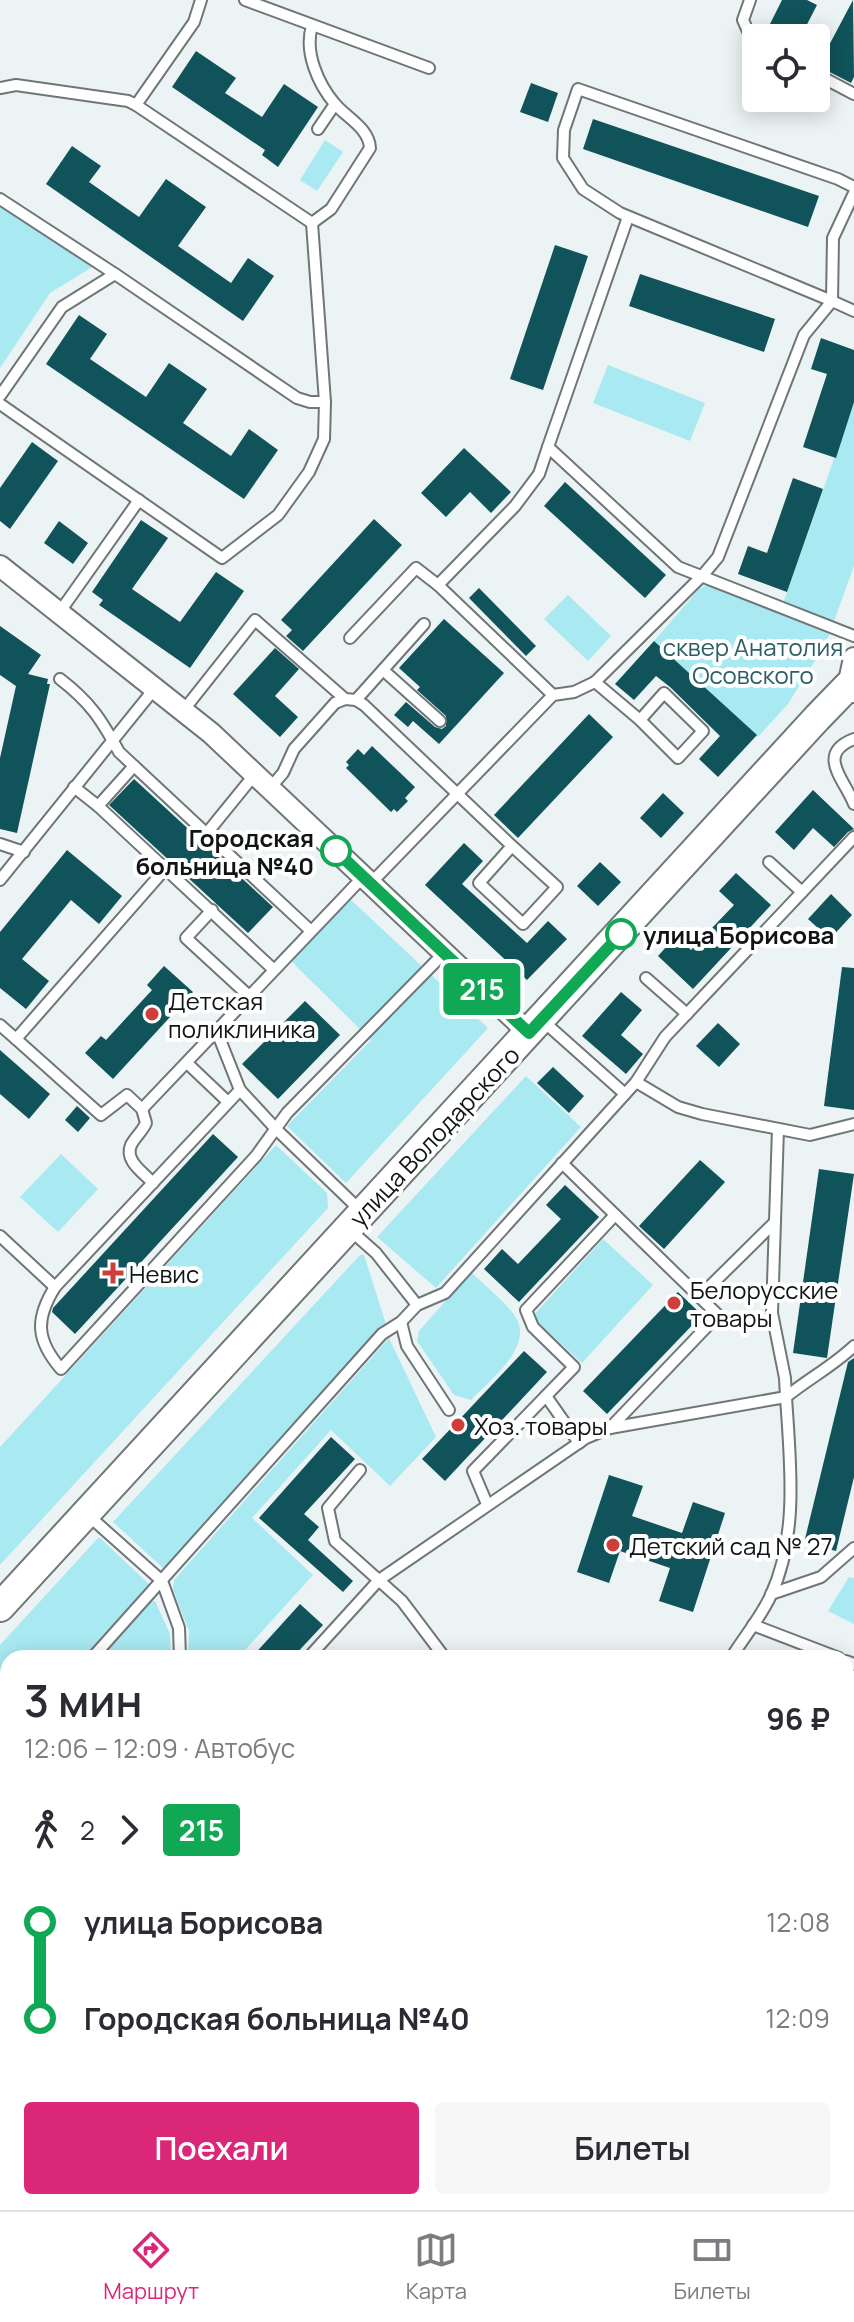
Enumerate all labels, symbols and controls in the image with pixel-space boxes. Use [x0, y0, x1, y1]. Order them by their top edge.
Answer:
map controls [742, 24, 830, 112]
button: locate [742, 24, 830, 112]
park label: сквер Анатолия Осовского [663, 630, 843, 691]
place label: Городская больница №40 [136, 821, 314, 882]
marker: Городская больница №40 [321, 836, 351, 866]
place label: улица Борисова [643, 918, 834, 951]
marker: улица Борисова [606, 919, 636, 949]
line badge: 215 [436, 963, 528, 1015]
text: 215 [459, 970, 505, 1008]
place label: Детская поликлиника [168, 984, 316, 1045]
marker: Детская поликлиника [143, 1005, 161, 1023]
street label: улица Володарского [342, 1039, 526, 1233]
place label: Невис [129, 1257, 199, 1290]
marker: Невис [104, 1264, 122, 1282]
place label: Белорусские товары [690, 1273, 838, 1334]
marker: Белорусские товары [665, 1294, 683, 1312]
place label: Хоз. товары [474, 1409, 608, 1442]
marker: Хоз. товары [449, 1416, 467, 1434]
place label: Детский сад № 27 [629, 1529, 833, 1562]
marker: Детский сад № 27 [604, 1536, 622, 1554]
text: 3 мин [24, 1670, 142, 1730]
text: 96 ₽ [766, 1698, 830, 1739]
text: 12:06 – 12:09 · Автобус [24, 1730, 295, 1766]
icon: walk [24, 1808, 68, 1852]
icon: forward [107, 1808, 151, 1852]
text: 215 [179, 1811, 224, 1849]
text: 2 [80, 1812, 95, 1848]
text: улица Борисова [84, 1902, 323, 1943]
text: 12:08 [766, 1904, 830, 1940]
text: Городская больница №40 [84, 1998, 470, 2039]
text: 12:09 [765, 2000, 830, 2036]
button: Поехали [24, 2102, 419, 2194]
button: Билеты [435, 2102, 830, 2194]
tab: Маршрут [103, 2228, 199, 2306]
tab: Карта [406, 2228, 467, 2306]
tab: Билеты [674, 2228, 751, 2306]

